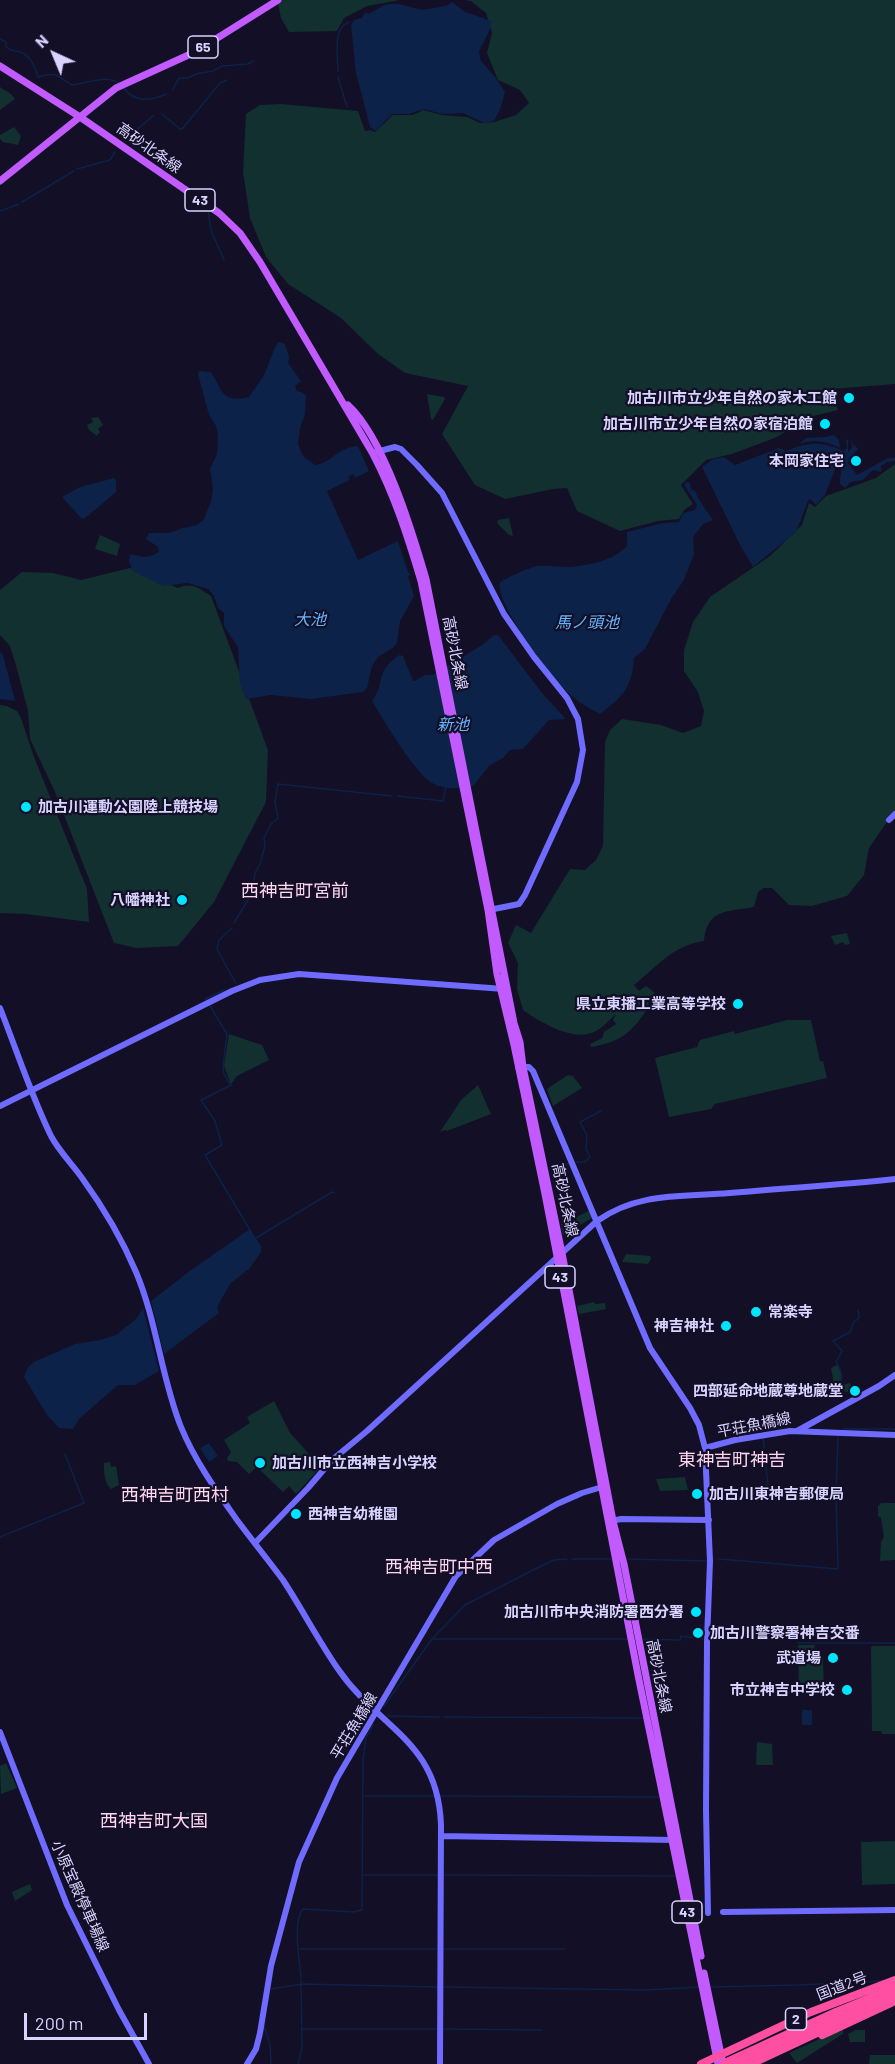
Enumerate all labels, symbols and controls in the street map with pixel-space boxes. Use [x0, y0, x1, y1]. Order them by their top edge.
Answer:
north arrow [24, 24, 84, 84]
text: N [31, 30, 52, 51]
road number: 65 [188, 36, 218, 58]
street label: 高砂北条線 [113, 119, 185, 177]
road number: 43 [185, 189, 215, 211]
place label: 加古川市立少年自然の家木工館 [627, 389, 837, 407]
marker: 加古川市立少年自然の家木工館 [842, 391, 856, 405]
place label: 加古川市立少年自然の家宿泊館 [603, 415, 813, 433]
marker: 加古川市立少年自然の家宿泊館 [818, 417, 832, 431]
place label: 本岡家住宅 [769, 452, 844, 470]
marker: 本岡家住宅 [849, 454, 863, 468]
water label: 大池 [294, 610, 326, 630]
water label: 馬ノ頭池 [555, 613, 619, 633]
street label: 高砂北条線 [439, 614, 471, 692]
water label: 新池 [437, 715, 469, 735]
place label: 加古川運動公園陸上競技場 [38, 798, 218, 816]
marker: 加古川運動公園陸上競技場 [19, 800, 33, 814]
district label: 西神吉町宮前 [241, 880, 349, 902]
place label: 八幡神社 [110, 891, 170, 909]
marker: 八幡神社 [175, 893, 189, 907]
place label: 県立東播工業高等学校 [576, 995, 726, 1013]
marker: 県立東播工業高等学校 [731, 997, 745, 1011]
street label: 高砂北条線 [548, 1161, 582, 1239]
road number: 43 [545, 1266, 575, 1288]
place label: 常楽寺 [768, 1303, 813, 1321]
marker: 常楽寺 [749, 1305, 763, 1319]
place label: 神吉神社 [654, 1317, 714, 1335]
marker: 神吉神社 [719, 1319, 733, 1333]
place label: 四部延命地蔵尊地蔵堂 [693, 1382, 843, 1400]
marker: 四部延命地蔵尊地蔵堂 [848, 1384, 862, 1398]
street label: 平荘魚橋線 [715, 1409, 793, 1441]
district label: 東神吉町神吉 [678, 1449, 786, 1471]
place label: 加古川市立西神吉小学校 [272, 1454, 437, 1472]
marker: 加古川市立西神吉小学校 [253, 1456, 267, 1470]
district label: 西神吉町西村 [121, 1484, 229, 1506]
place label: 加古川東神吉郵便局 [709, 1485, 844, 1503]
marker: 加古川東神吉郵便局 [690, 1487, 704, 1501]
place label: 西神吉幼稚園 [308, 1505, 398, 1523]
marker: 西神吉幼稚園 [289, 1507, 303, 1521]
district label: 西神吉町中西 [385, 1556, 493, 1578]
place label: 加古川市中央消防署西分署 [504, 1603, 684, 1621]
marker: 加古川市中央消防署西分署 [689, 1605, 703, 1619]
place label: 加古川警察署神吉交番 [710, 1624, 860, 1642]
marker: 加古川警察署神吉交番 [691, 1626, 705, 1640]
street label: 高砂北条線 [643, 1637, 675, 1715]
place label: 武道場 [776, 1649, 821, 1667]
marker: 武道場 [826, 1651, 840, 1665]
place label: 市立神吉中学校 [730, 1681, 835, 1699]
marker: 市立神吉中学校 [840, 1683, 854, 1697]
street label: 平荘魚橋線 [327, 1689, 381, 1763]
district label: 西神吉町大国 [100, 1810, 208, 1832]
street label: 小原宝殿停車場線 [47, 1838, 113, 1954]
road number: 43 [672, 1901, 702, 1923]
street label: 国道2号 [814, 1968, 870, 2004]
scale bar [27, 2001, 150, 2039]
road number: 2 [786, 2008, 806, 2030]
text: 200 m [35, 2012, 83, 2034]

